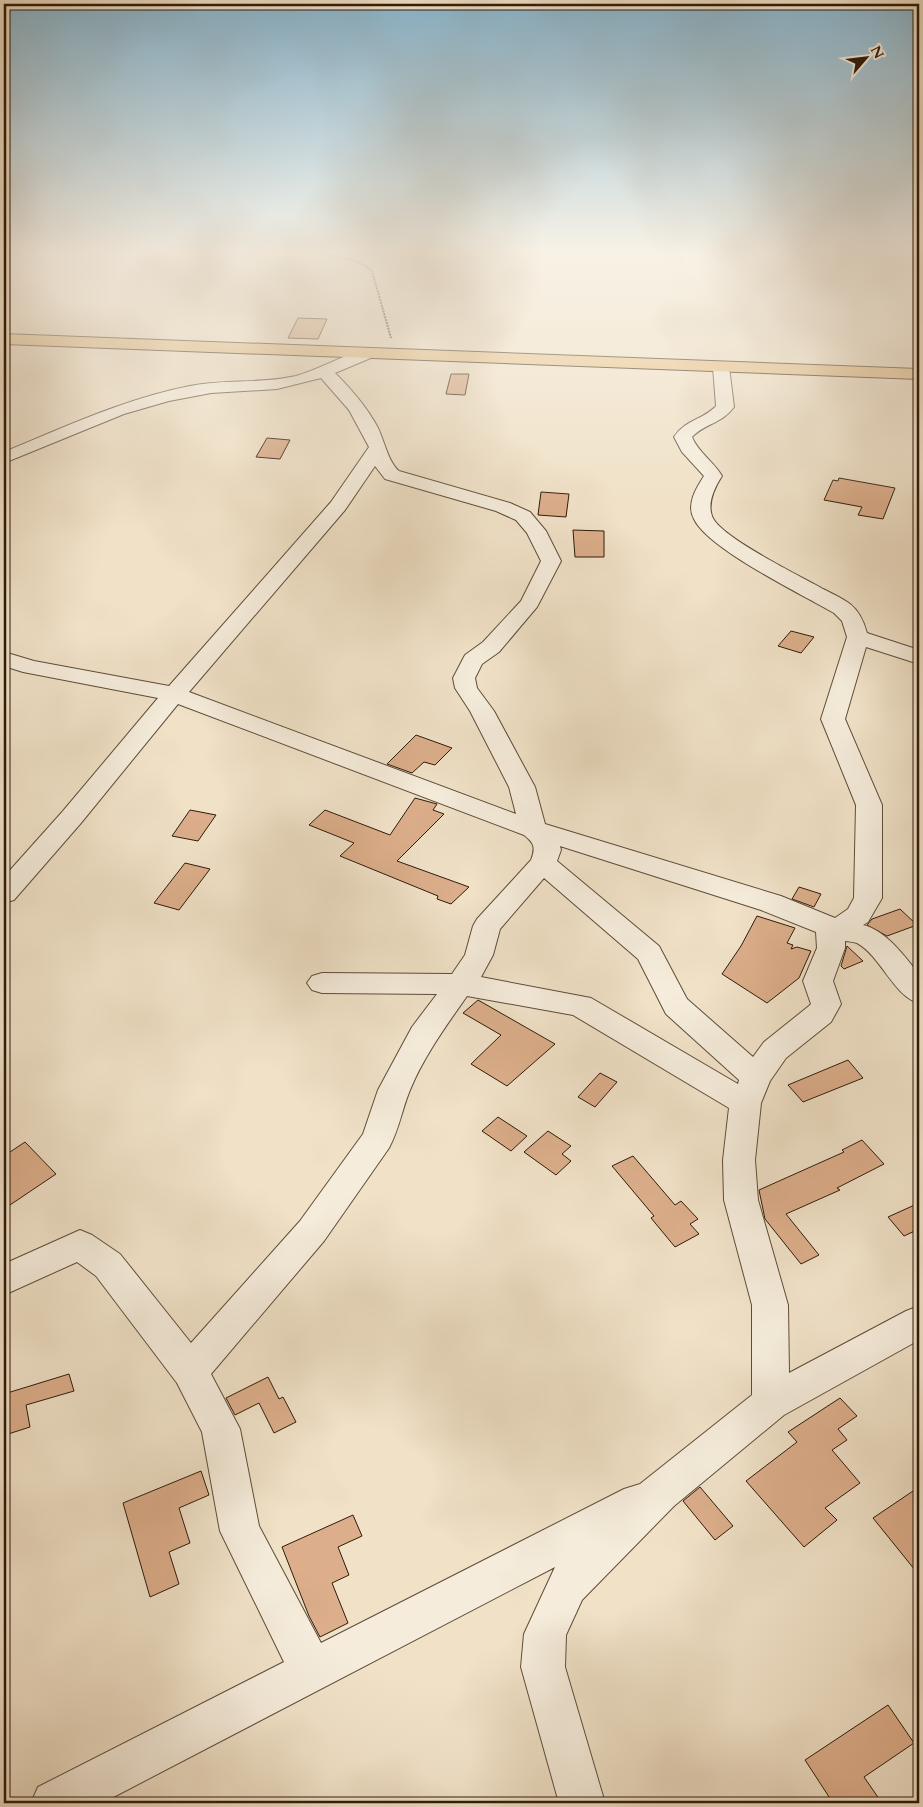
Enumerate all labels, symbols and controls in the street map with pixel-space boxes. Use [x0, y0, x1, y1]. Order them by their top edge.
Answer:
north arrow [840, 32, 890, 82]
text: N [866, 42, 888, 62]

